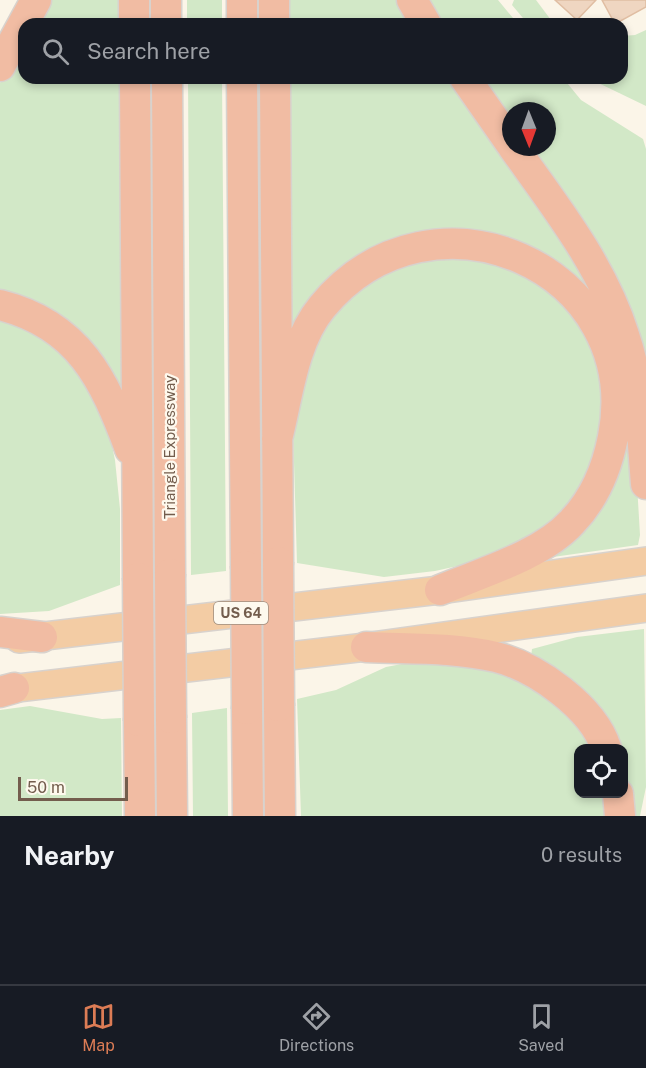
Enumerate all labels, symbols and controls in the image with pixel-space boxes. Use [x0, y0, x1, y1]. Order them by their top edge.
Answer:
search box [18, 18, 628, 84]
icon: search [39, 35, 72, 68]
text: Search here [87, 38, 211, 64]
north arrow [502, 102, 556, 156]
street label: Triangle Expressway [161, 375, 178, 519]
road number: US 64 [214, 602, 268, 624]
map controls [574, 744, 628, 798]
button: locate [574, 744, 628, 798]
scale bar [18, 774, 128, 802]
text: 50 m [27, 778, 65, 797]
text: Nearby [24, 840, 114, 871]
text: 0 results [541, 843, 622, 867]
tab: Map [82, 1000, 115, 1055]
tab: Directions [279, 1000, 354, 1055]
tab: Saved [518, 1000, 564, 1055]

